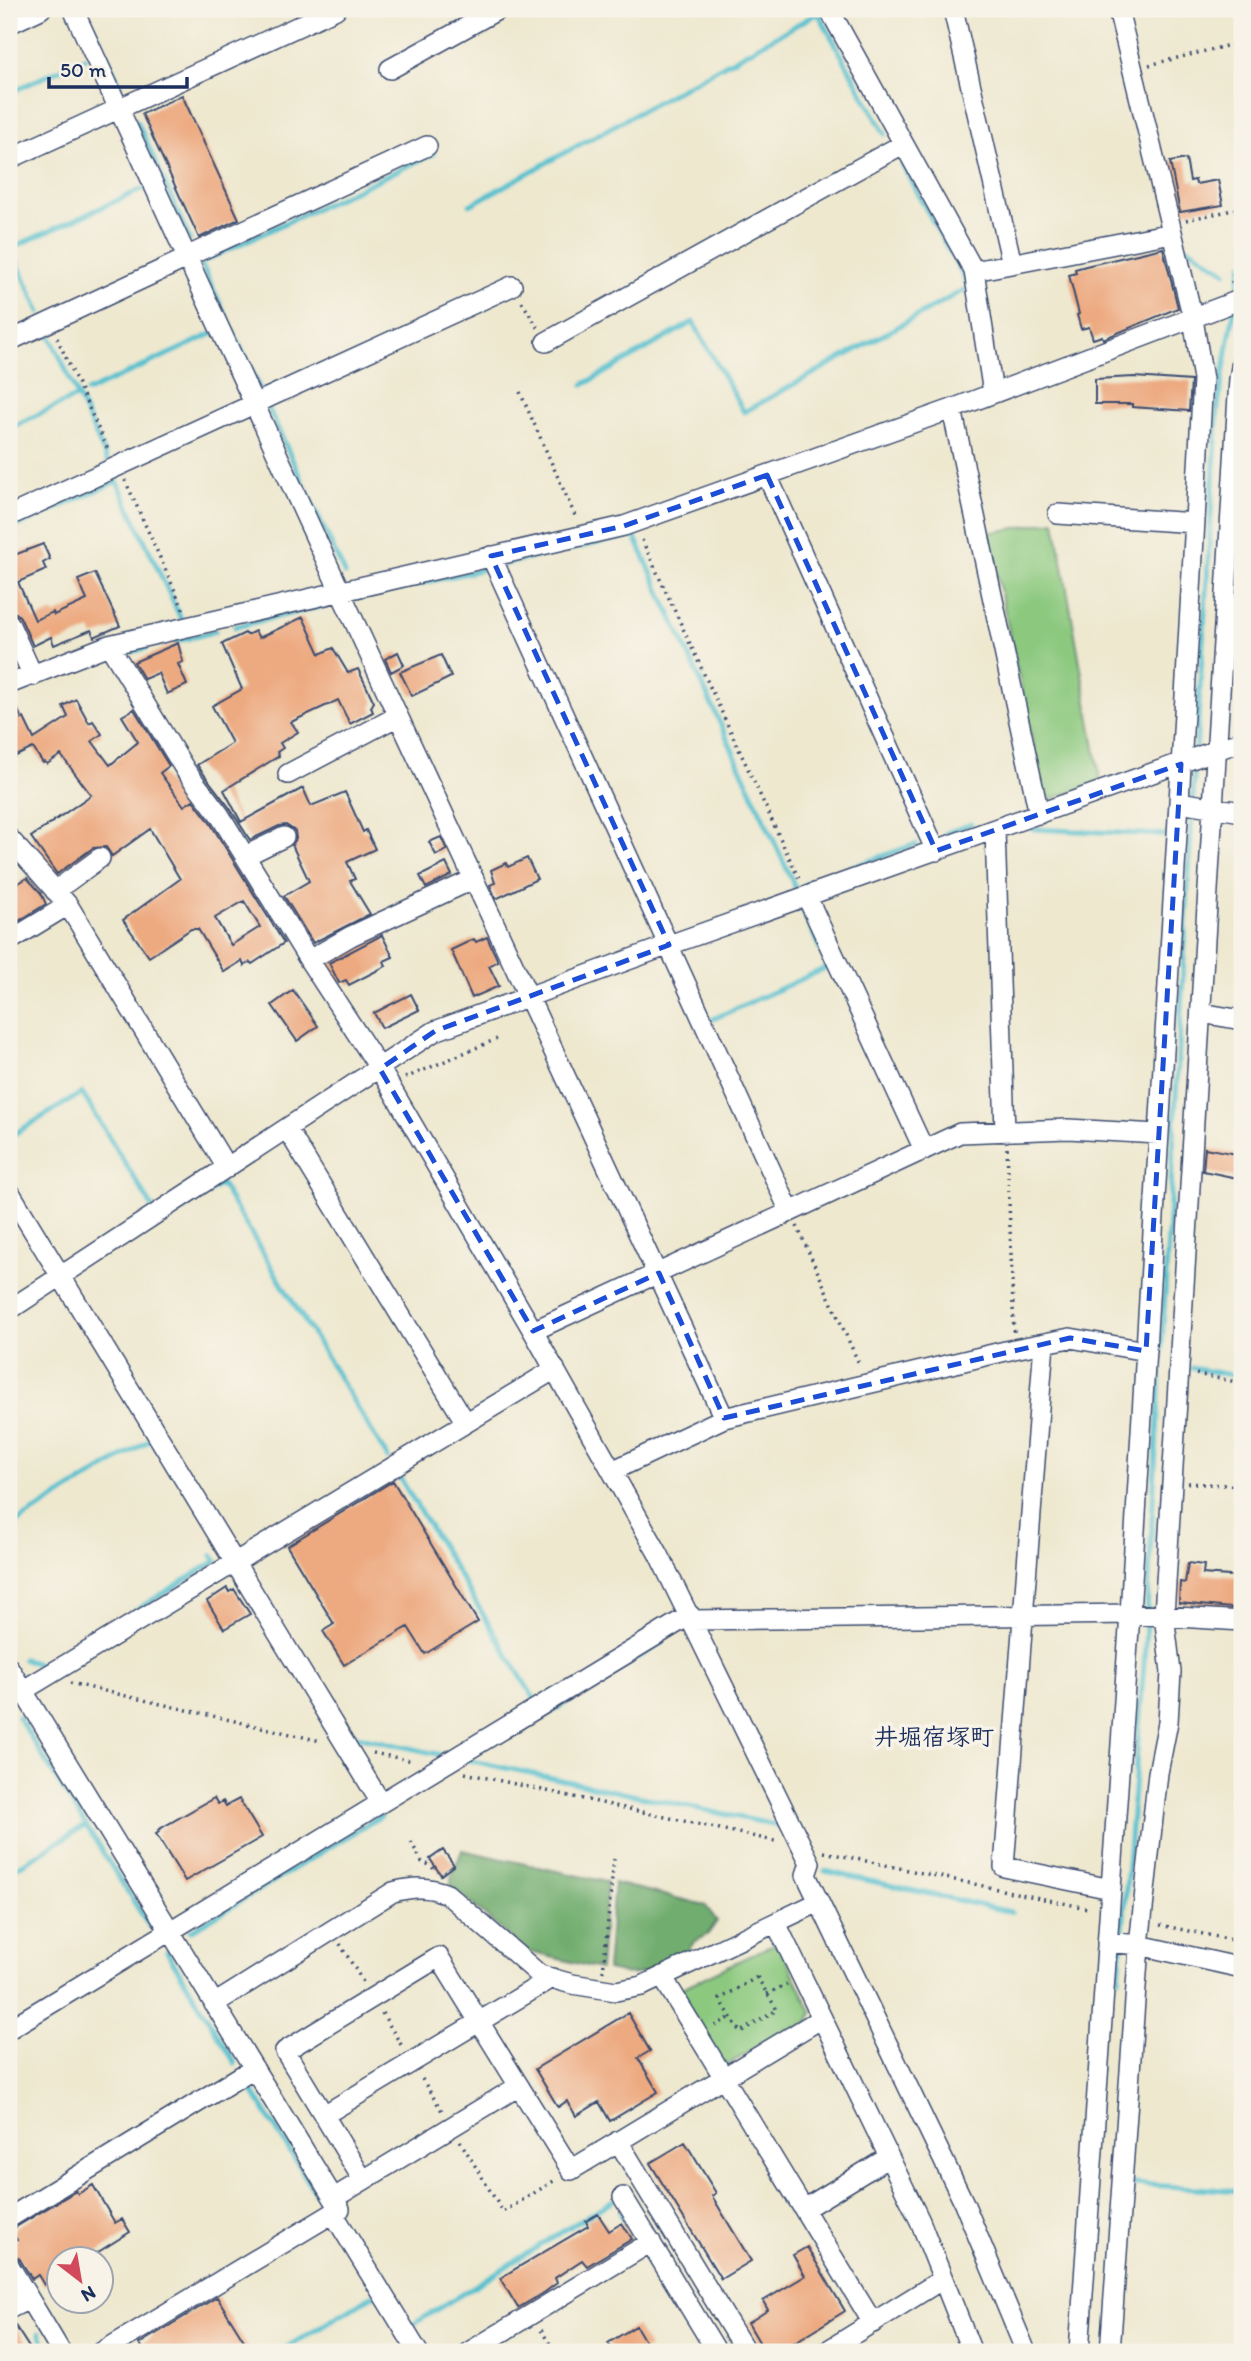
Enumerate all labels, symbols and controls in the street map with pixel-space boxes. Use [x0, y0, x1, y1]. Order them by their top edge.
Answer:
scale bar [49, 46, 187, 90]
text: 50 m [60, 57, 107, 82]
district label: 井堀宿塚町 [874, 1722, 994, 1751]
north arrow [46, 2246, 116, 2316]
text: N [77, 2281, 100, 2307]

